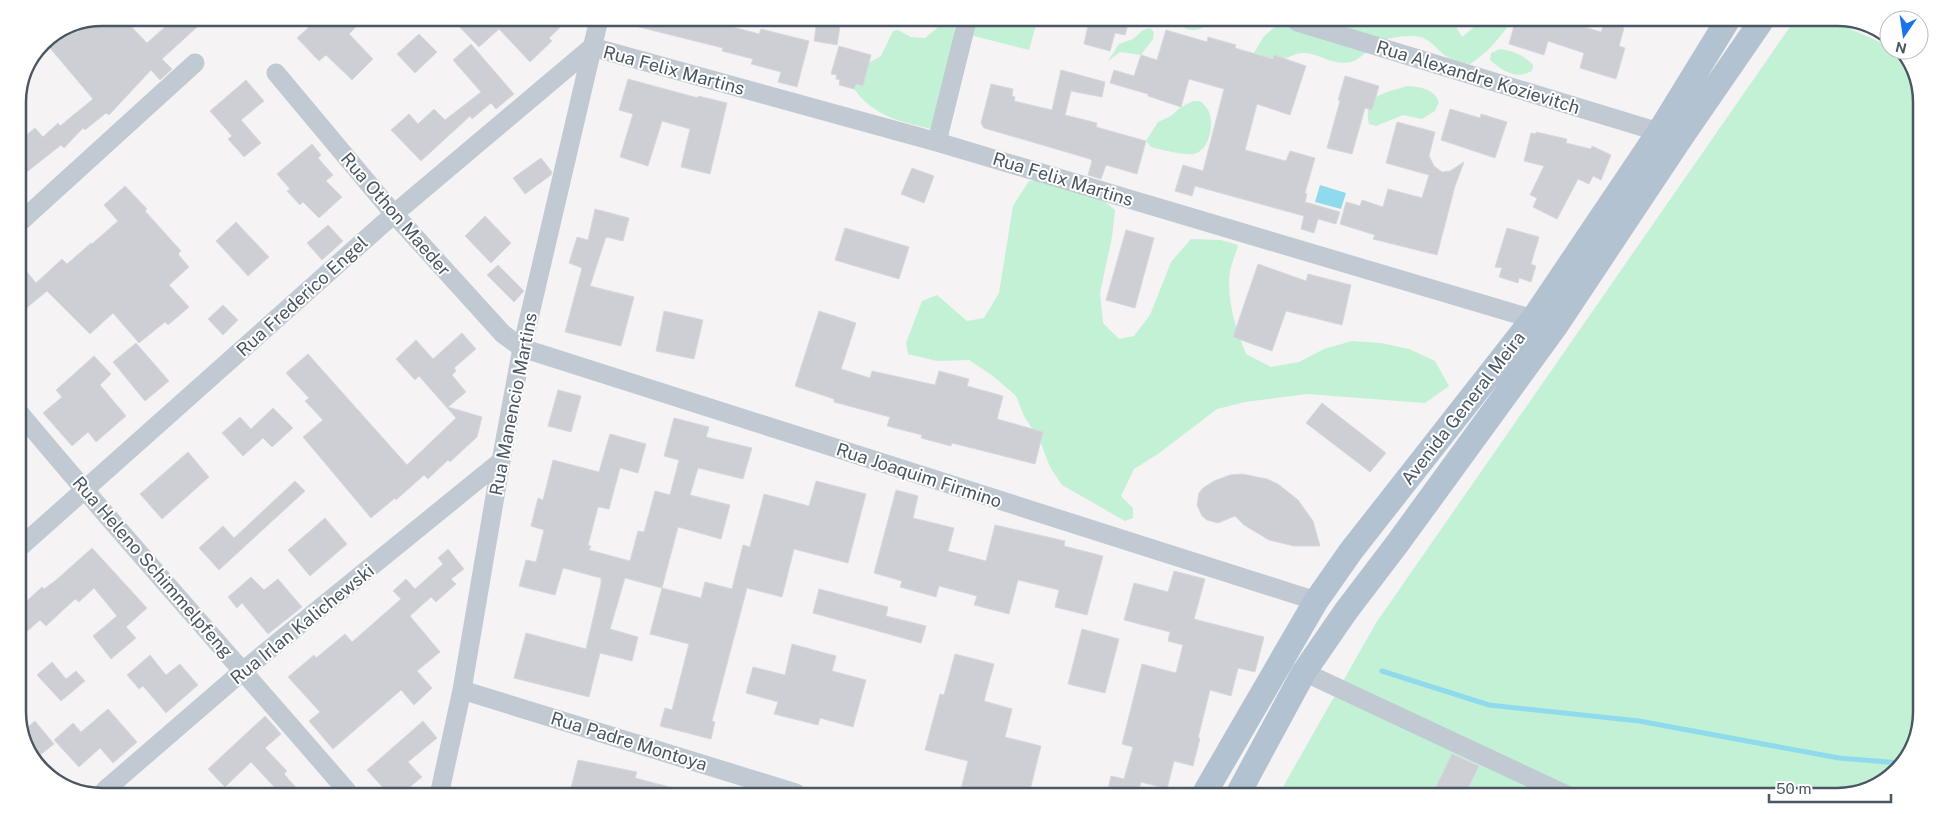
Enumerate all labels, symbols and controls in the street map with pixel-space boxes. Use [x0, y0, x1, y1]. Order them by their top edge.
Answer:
north arrow [1879, 10, 1929, 60]
street label: Rua Alexandre Kozievitch [1374, 36, 1582, 118]
text: N [1894, 39, 1908, 57]
street label: Rua Felix Martins [601, 41, 747, 99]
street label: Rua Othon Maeder [337, 148, 455, 280]
street label: Rua Felix Martins [990, 148, 1136, 210]
street label: Rua Frederico Engel [232, 232, 372, 360]
street label: Rua Manencio Martins [485, 311, 541, 497]
street label: Avenida General Meira [1397, 327, 1529, 489]
street label: Rua Joaquim Firmino [834, 438, 1004, 512]
street label: Rua Heleno Schimmelpfeng [69, 472, 237, 662]
street label: Rua Irlan Kalichewski [226, 560, 378, 688]
street label: Rua Padre Montoya [548, 707, 710, 775]
scale bar [1769, 772, 1892, 804]
text: 50 m [1776, 780, 1811, 797]

